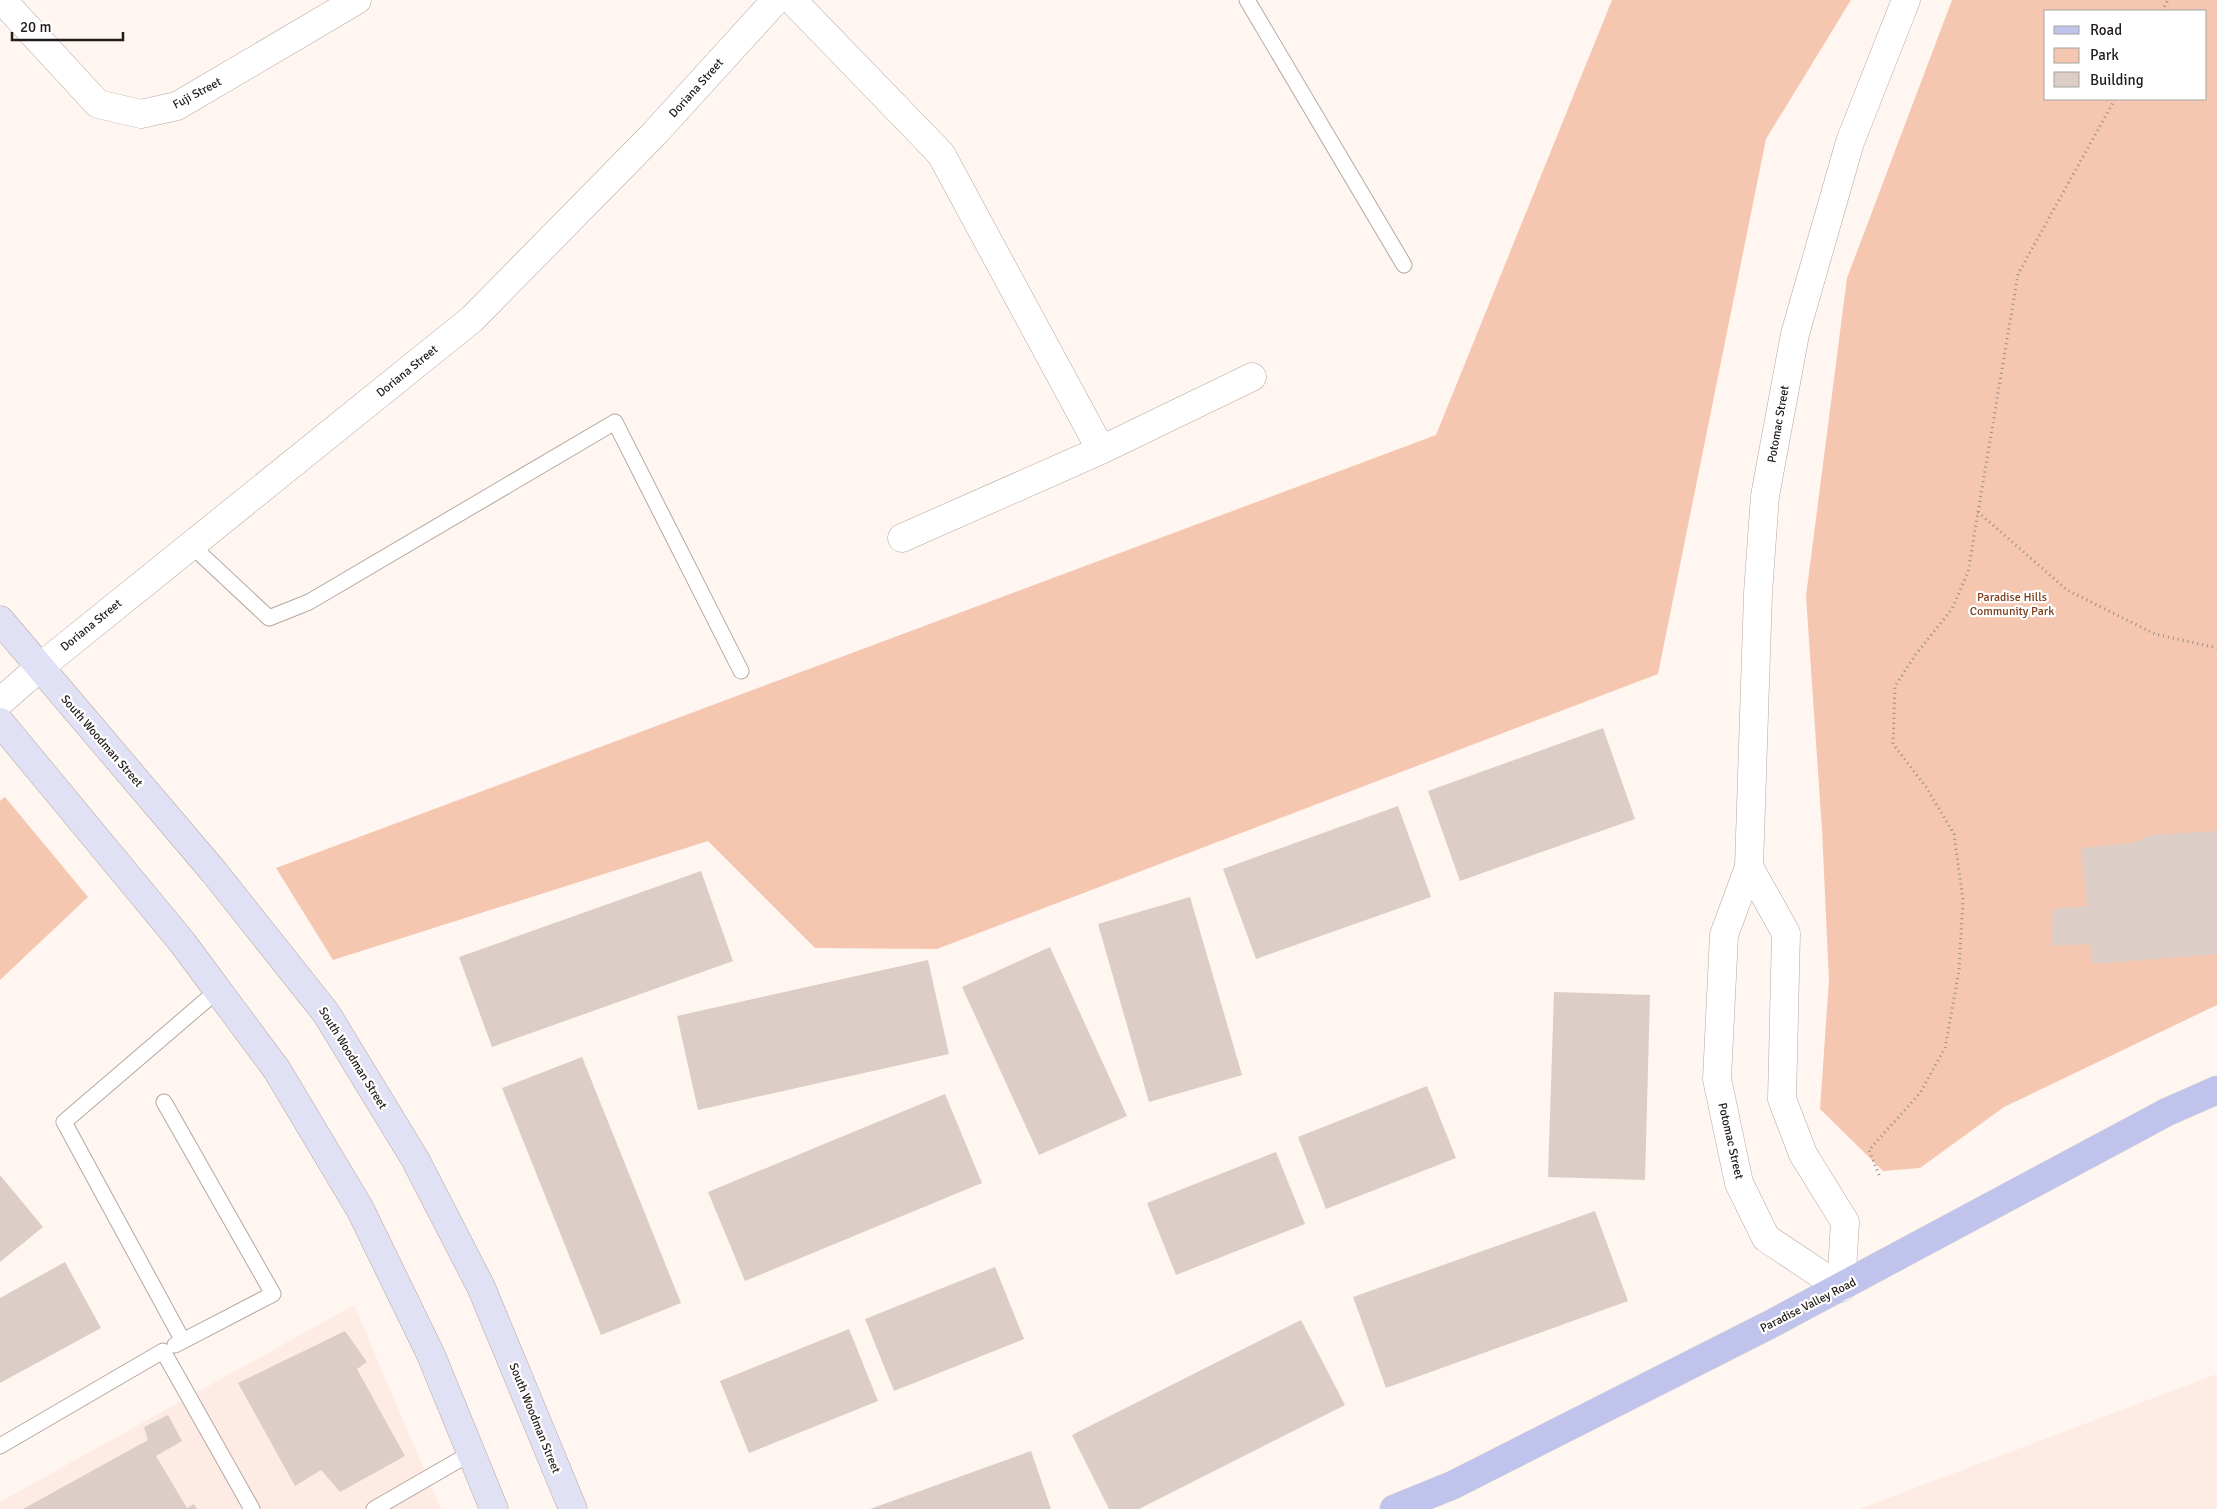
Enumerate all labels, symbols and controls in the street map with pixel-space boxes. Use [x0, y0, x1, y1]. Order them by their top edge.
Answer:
scale bar [12, 10, 124, 42]
legend [2044, 10, 2207, 100]
text: 20 m [20, 18, 51, 36]
text: Road [2090, 21, 2122, 39]
text: Park [2090, 46, 2119, 64]
street label: Doriana Street [666, 56, 727, 121]
text: Building [2090, 71, 2144, 89]
street label: Fuji Street [170, 74, 224, 112]
street label: Doriana Street [374, 342, 441, 401]
street label: Potomac Street [1764, 384, 1793, 464]
park label: Paradise Hills Community Park [1970, 590, 2054, 619]
street label: Doriana Street [58, 596, 125, 655]
street label: South Woodman Street [57, 692, 146, 791]
street label: South Woodman Street [315, 1004, 390, 1112]
street label: Potomac Street [1714, 1101, 1747, 1181]
street label: Paradise Valley Road [1758, 1275, 1859, 1336]
street label: South Woodman Street [506, 1361, 564, 1475]

